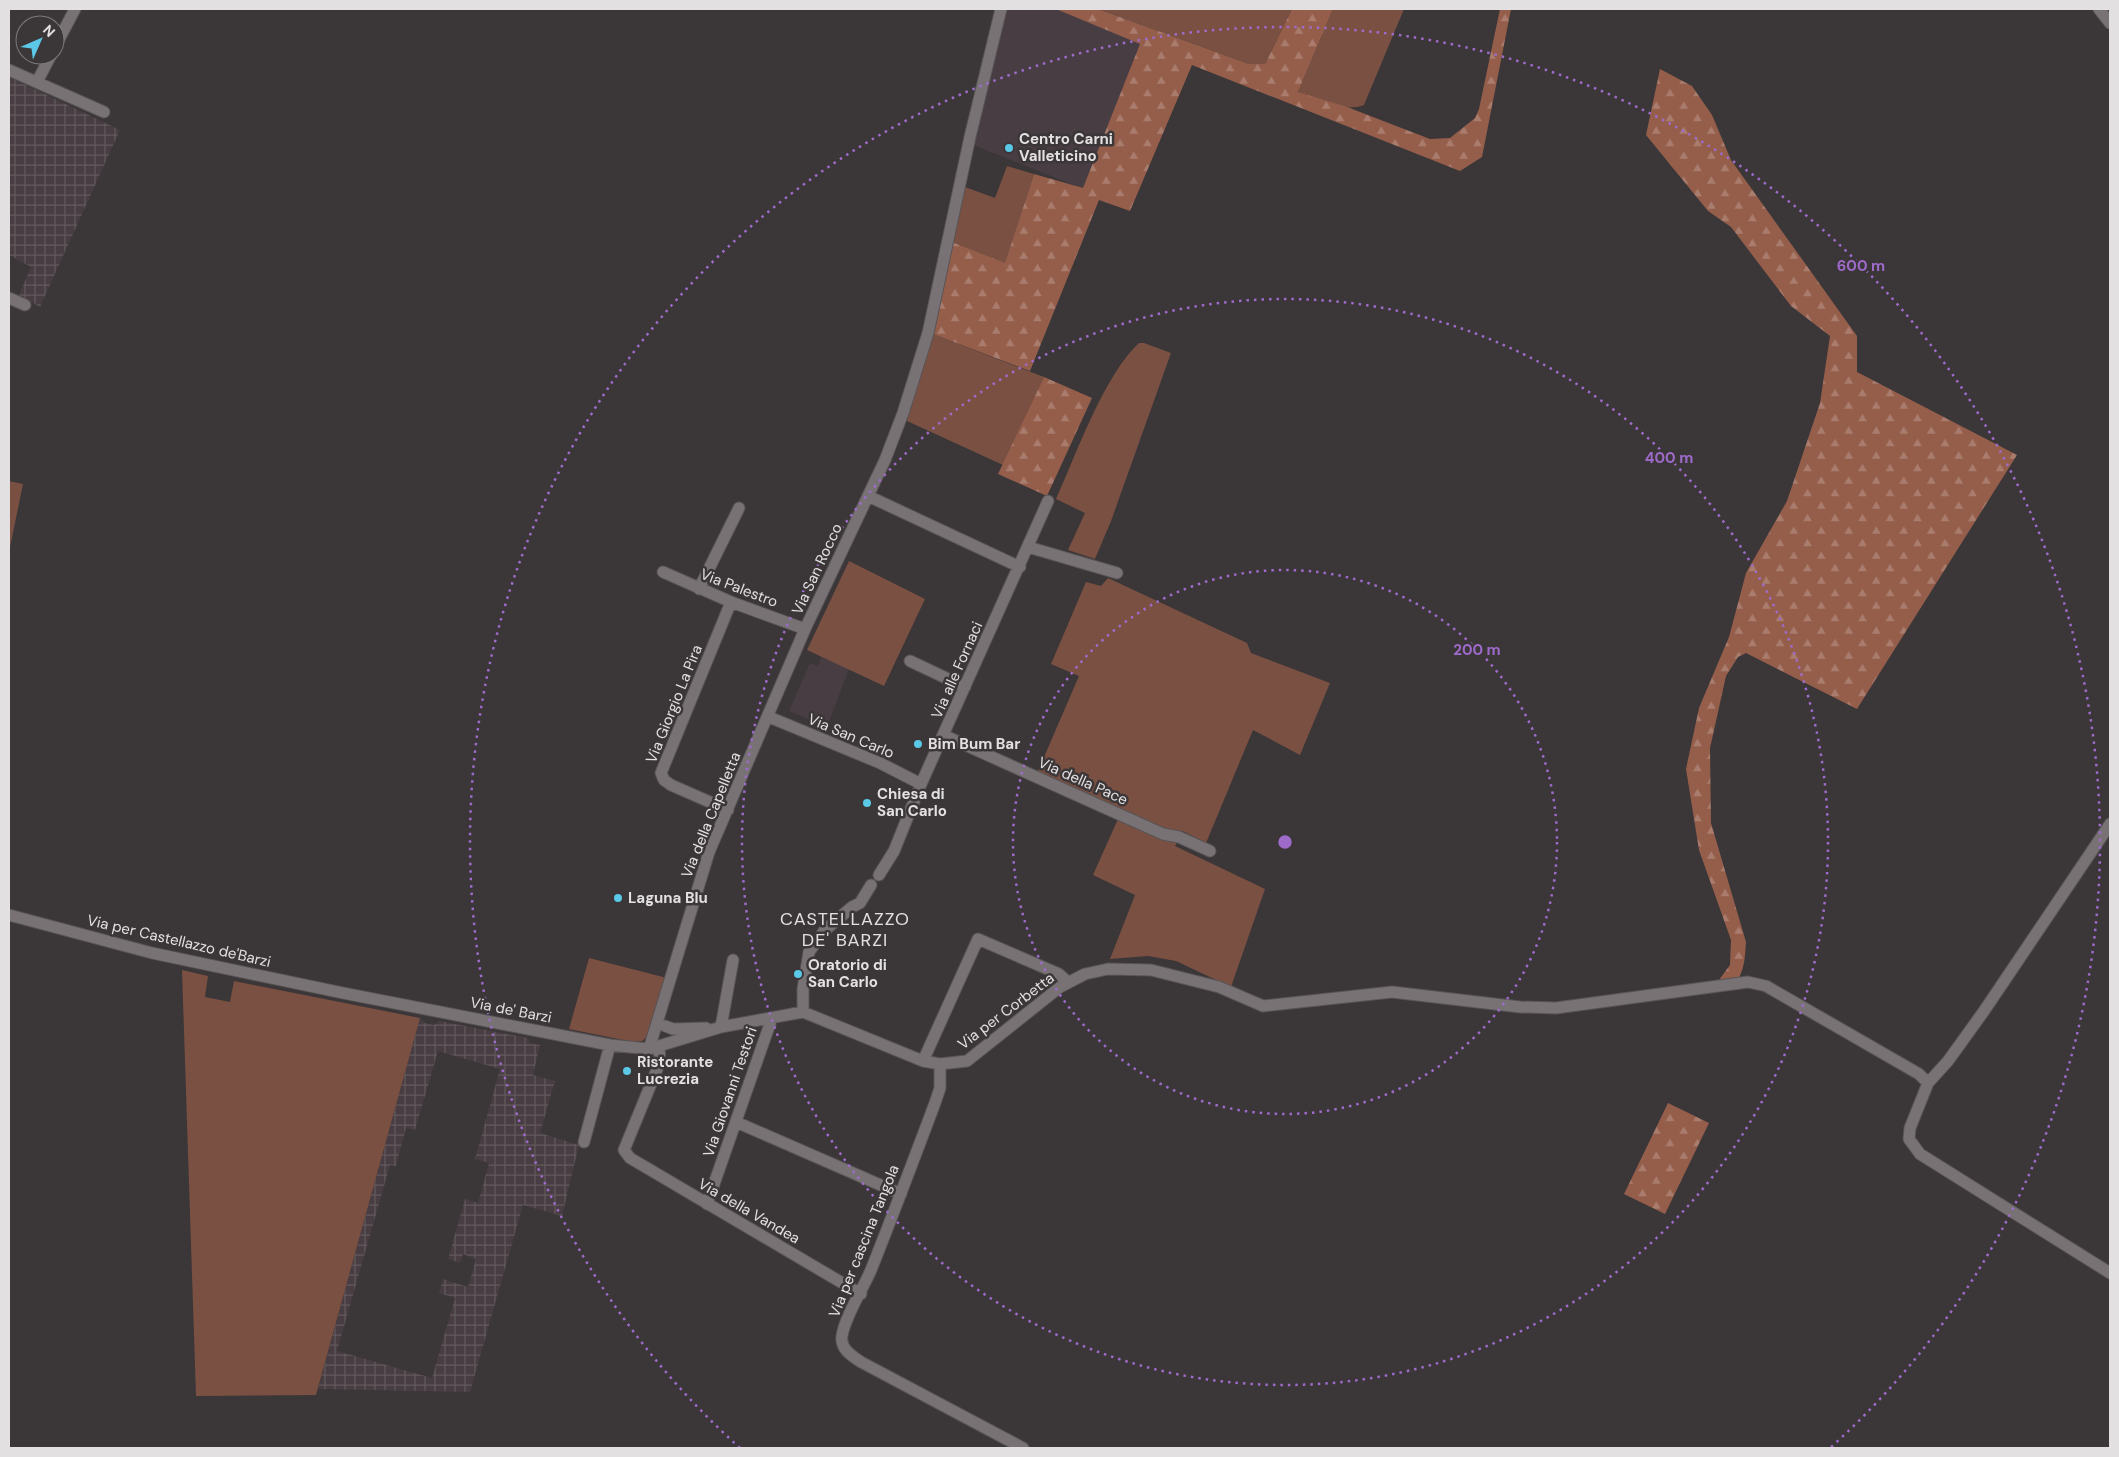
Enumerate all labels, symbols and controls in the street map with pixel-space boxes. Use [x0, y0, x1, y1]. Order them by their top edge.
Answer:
north arrow [15, 15, 65, 65]
text: N [39, 21, 59, 41]
place label: Centro Carni Valleticino [1019, 129, 1113, 166]
marker: Centro Carni Valleticino [1003, 142, 1015, 154]
text: 600 m [1837, 256, 1885, 276]
text: 400 m [1645, 448, 1693, 468]
street label: Via San Rocco [787, 520, 847, 618]
street label: Via Palestro [697, 564, 781, 612]
street label: Via alle Fornaci [927, 618, 987, 722]
text: 200 m [1453, 640, 1501, 660]
street label: Via Giorgio La Pira [641, 642, 707, 766]
street label: Via San Carlo [805, 709, 897, 763]
place label: Bim Bum Bar [928, 734, 1020, 754]
marker: Bim Bum Bar [912, 738, 924, 750]
street label: Via della Capelletta [677, 749, 745, 881]
street label: Via della Pace [1035, 752, 1131, 810]
place label: Chiesa di San Carlo [877, 784, 947, 821]
marker: Chiesa di San Carlo [861, 797, 873, 809]
centre of rings [1276, 833, 1294, 851]
place label: Laguna Blu [628, 888, 708, 908]
marker: Laguna Blu [612, 892, 624, 904]
district label: CASTELLAZZO DE' BARZI [780, 907, 910, 952]
street label: Via per Castellazzo de'Barzi [85, 910, 273, 972]
place label: Oratorio di San Carlo [808, 955, 887, 992]
marker: Oratorio di San Carlo [792, 968, 804, 980]
street label: Via per Corbetta [954, 968, 1058, 1054]
street label: Via de' Barzi [469, 992, 553, 1028]
street label: Via Giovanni Testori [698, 1024, 762, 1160]
place label: Ristorante Lucrezia [637, 1052, 713, 1089]
marker: Ristorante Lucrezia [621, 1065, 633, 1077]
street label: Via per cascina Tangola [824, 1162, 904, 1320]
street label: Via della Vandea [694, 1174, 804, 1248]

